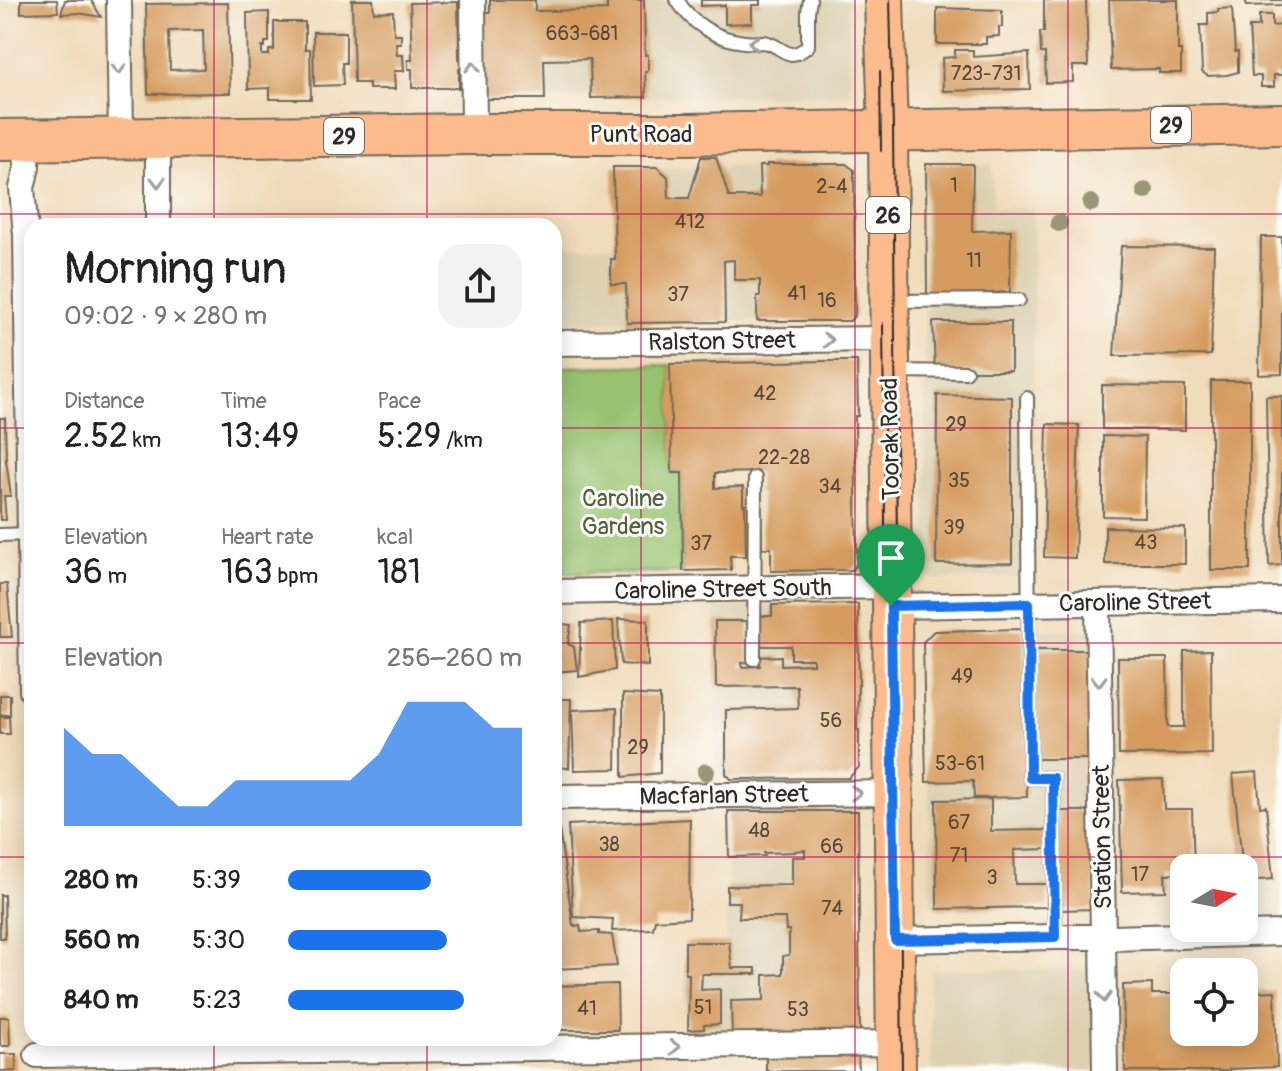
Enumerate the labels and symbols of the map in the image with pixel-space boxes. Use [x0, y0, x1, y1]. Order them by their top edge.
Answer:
house number: 663-681 [546, 21, 618, 46]
one-way arrow [747, 34, 760, 51]
one-way arrow [464, 60, 482, 73]
house number: 723-731 [951, 61, 1021, 86]
one-way arrow [111, 63, 128, 76]
road number: 29 [1151, 107, 1191, 143]
road number: 29 [324, 118, 364, 154]
street label: Punt Road [589, 120, 693, 149]
house number: 1 [950, 173, 958, 198]
house number: 2-4 [816, 174, 848, 199]
one-way arrow [149, 176, 167, 189]
road number: 26 [866, 197, 910, 233]
house number: 412 [675, 209, 705, 234]
house number: 11 [966, 248, 982, 273]
house number: 41 [787, 281, 807, 306]
house number: 37 [667, 282, 689, 307]
house number: 16 [817, 288, 837, 313]
street label: Ralston Street [648, 326, 796, 357]
one-way arrow [822, 331, 835, 348]
street label: Toorak Road [875, 377, 906, 501]
house number: 42 [754, 381, 776, 406]
house number: 29 [945, 412, 967, 437]
house number: 22-28 [758, 445, 810, 470]
house number: 35 [948, 468, 970, 493]
house number: 34 [819, 474, 842, 499]
park label: Caroline Gardens [582, 484, 664, 541]
house number: 39 [943, 515, 965, 540]
pin [857, 524, 925, 606]
house number: 43 [1135, 530, 1157, 555]
house number: 37 [690, 531, 712, 556]
street label: Caroline Street South [614, 573, 832, 606]
street label: Caroline Street [1059, 587, 1212, 618]
house number: 49 [951, 664, 973, 689]
one-way arrow [1090, 675, 1108, 688]
house number: 56 [820, 708, 842, 733]
house number: 29 [627, 735, 649, 760]
house number: 53-61 [935, 751, 985, 776]
street label: Station Street [1087, 764, 1118, 910]
street label: Macfarlan Street [639, 780, 809, 811]
one-way arrow [850, 784, 863, 802]
house number: 67 [948, 810, 970, 835]
house number: 48 [748, 818, 770, 843]
house number: 38 [598, 832, 620, 857]
house number: 66 [820, 834, 844, 859]
house number: 71 [950, 843, 968, 868]
north arrow [1170, 854, 1258, 942]
house number: 17 [1131, 862, 1150, 887]
house number: 3 [986, 865, 998, 890]
house number: 74 [821, 896, 843, 921]
one-way arrow [1096, 991, 1113, 1004]
house number: 51 [694, 995, 712, 1020]
house number: 41 [577, 996, 597, 1021]
house number: 53 [787, 997, 809, 1022]
one-way arrow [669, 1038, 682, 1056]

